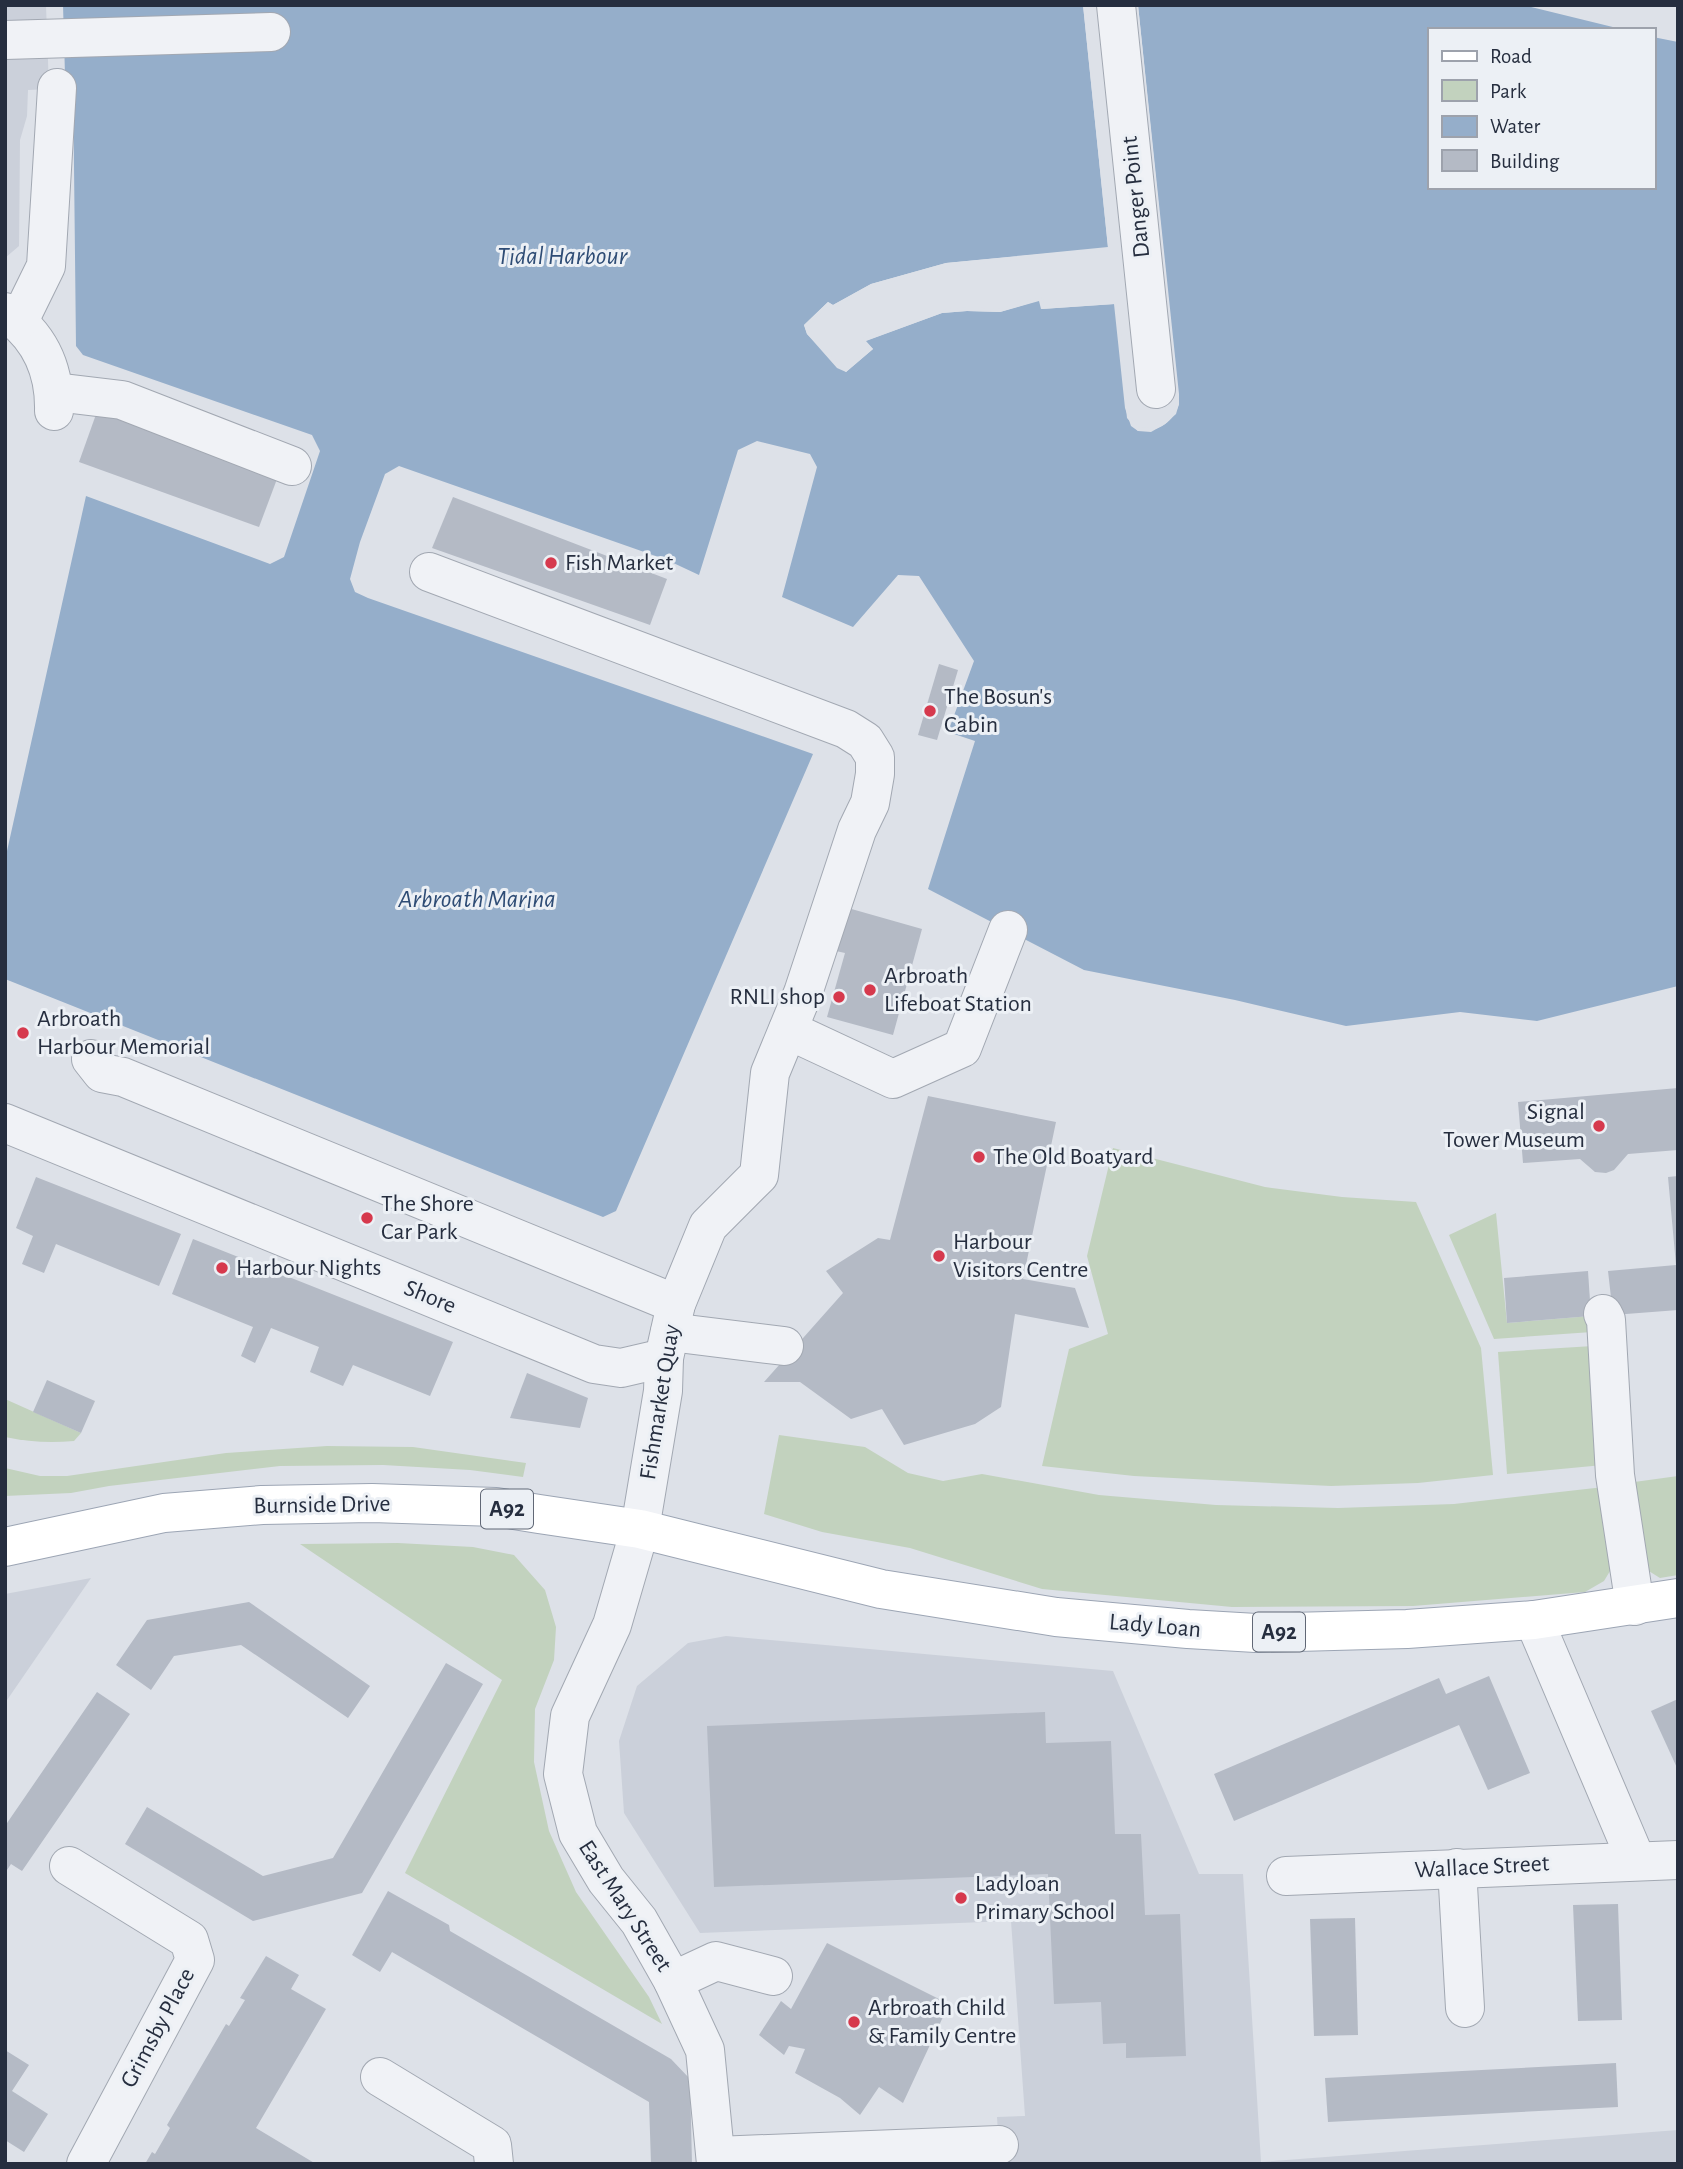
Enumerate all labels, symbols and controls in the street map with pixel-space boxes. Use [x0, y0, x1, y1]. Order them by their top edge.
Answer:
legend [1428, 28, 1655, 189]
text: Road [1490, 46, 1532, 67]
text: Park [1490, 81, 1527, 102]
text: Water [1490, 116, 1540, 137]
street label: Danger Point [1118, 135, 1154, 259]
text: Building [1490, 151, 1560, 172]
water label: Tidal Harbour [497, 243, 629, 269]
place label: Fish Market [565, 551, 673, 575]
marker: Fish Market [543, 555, 559, 571]
place label: The Bosun's Cabin [944, 685, 1052, 737]
marker: The Bosun's Cabin [922, 703, 938, 719]
water label: Arbroath Marina [397, 886, 556, 912]
place label: Arbroath Lifeboat Station [884, 964, 1032, 1016]
marker: Arbroath Lifeboat Station [862, 982, 878, 998]
place label: RNLI shop [730, 985, 825, 1009]
marker: RNLI shop [831, 989, 847, 1005]
place label: Arbroath Harbour Memorial [37, 1007, 210, 1059]
marker: Arbroath Harbour Memorial [15, 1025, 31, 1041]
place label: Signal Tower Museum [1443, 1100, 1585, 1152]
marker: Signal Tower Museum [1591, 1118, 1607, 1134]
place label: The Old Boatyard [993, 1145, 1154, 1169]
marker: The Old Boatyard [971, 1149, 987, 1165]
place label: The Shore Car Park [381, 1192, 474, 1244]
marker: The Shore Car Park [359, 1210, 375, 1226]
place label: Harbour Visitors Centre [953, 1230, 1088, 1282]
marker: Harbour Visitors Centre [931, 1248, 947, 1264]
place label: Harbour Nights [236, 1256, 381, 1280]
marker: Harbour Nights [214, 1260, 230, 1276]
street label: Shore [401, 1276, 459, 1318]
street label: Fishmarket Quay [636, 1323, 684, 1481]
road number: A92 [481, 1490, 533, 1528]
street label: Burnside Drive [253, 1492, 391, 1518]
street label: Lady Loan [1108, 1610, 1202, 1642]
road number: A92 [1253, 1612, 1305, 1652]
street label: East Mary Street [574, 1836, 676, 1976]
street label: Wallace Street [1414, 1851, 1550, 1883]
place label: Ladyloan Primary School [975, 1872, 1115, 1924]
marker: Ladyloan Primary School [953, 1890, 969, 1906]
street label: Grimsby Place [117, 1964, 199, 2092]
place label: Arbroath Child & Family Centre [868, 1996, 1016, 2048]
marker: Arbroath Child & Family Centre [846, 2014, 862, 2030]

